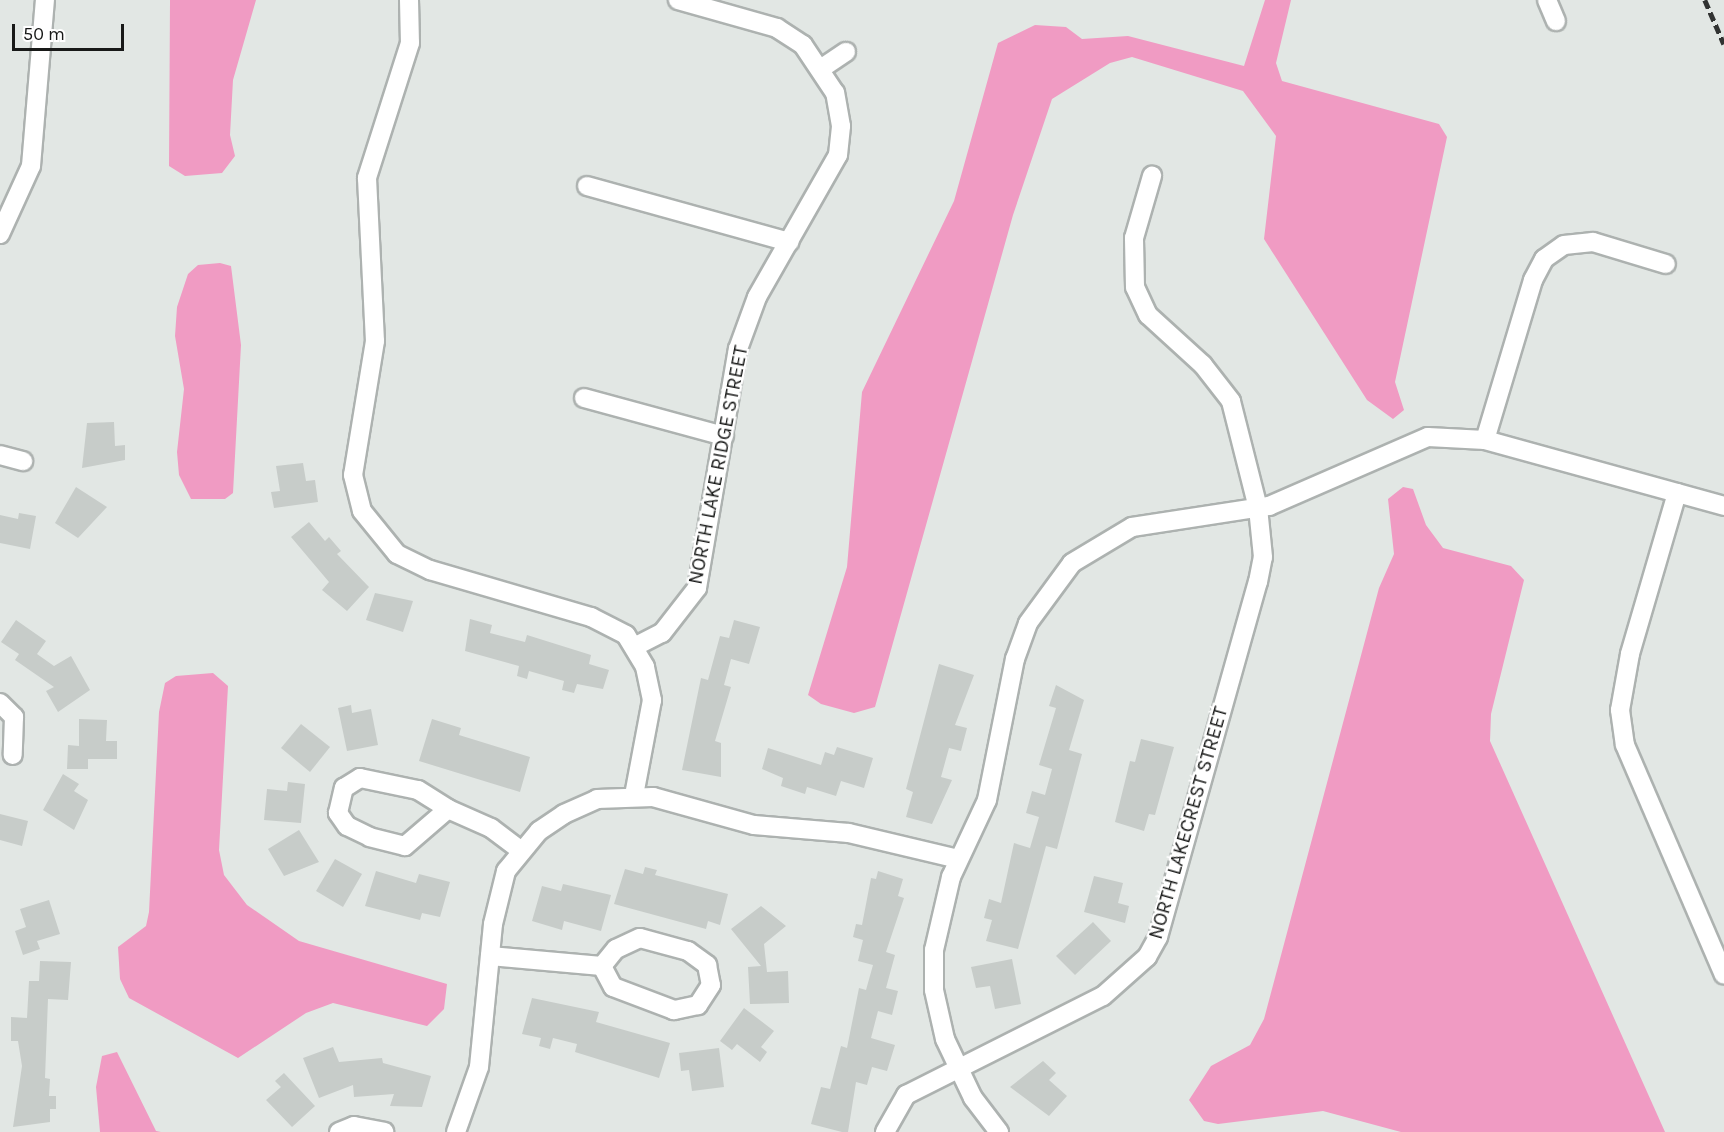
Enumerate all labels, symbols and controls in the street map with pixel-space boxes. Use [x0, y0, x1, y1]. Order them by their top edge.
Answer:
scale bar [15, 12, 128, 50]
text: 50 m [23, 23, 65, 45]
street label: NORTH LAKE RIDGE STREET [683, 344, 753, 586]
street label: NORTH LAKECREST STREET [1143, 704, 1233, 942]

